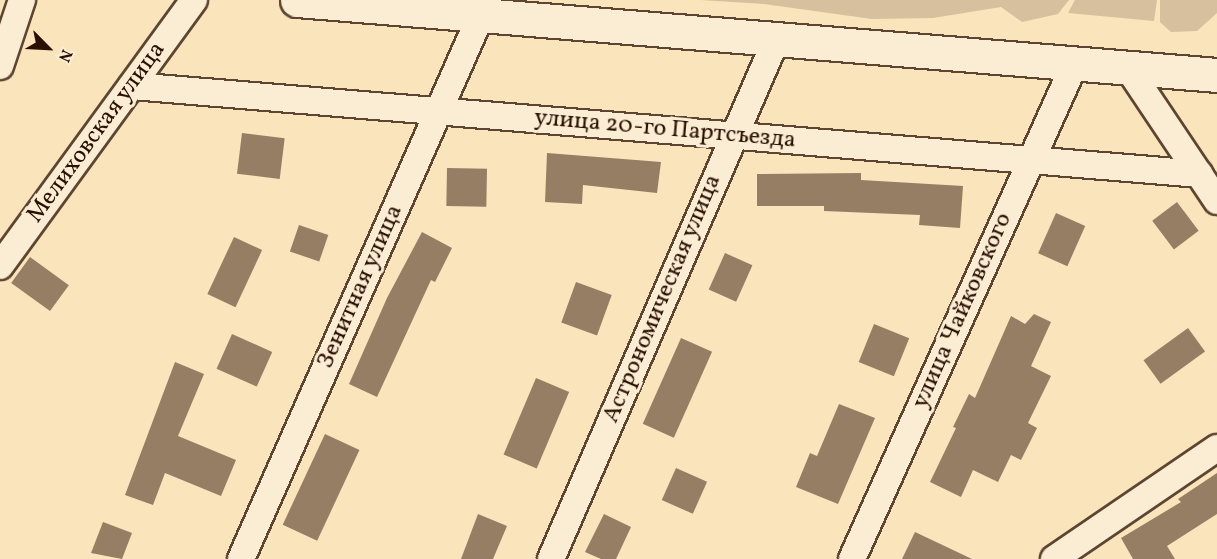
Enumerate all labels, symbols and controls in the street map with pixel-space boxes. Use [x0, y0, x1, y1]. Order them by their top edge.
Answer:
north arrow [18, 18, 78, 78]
street label: Мелиховская улица [21, 37, 173, 229]
text: N [52, 46, 77, 65]
street label: улица 20-го Партсъезда [533, 104, 797, 156]
street label: Астрономическая улица [597, 170, 729, 428]
street label: Зенитная улица [312, 200, 410, 374]
street label: улица Чайковского [907, 209, 1019, 413]

